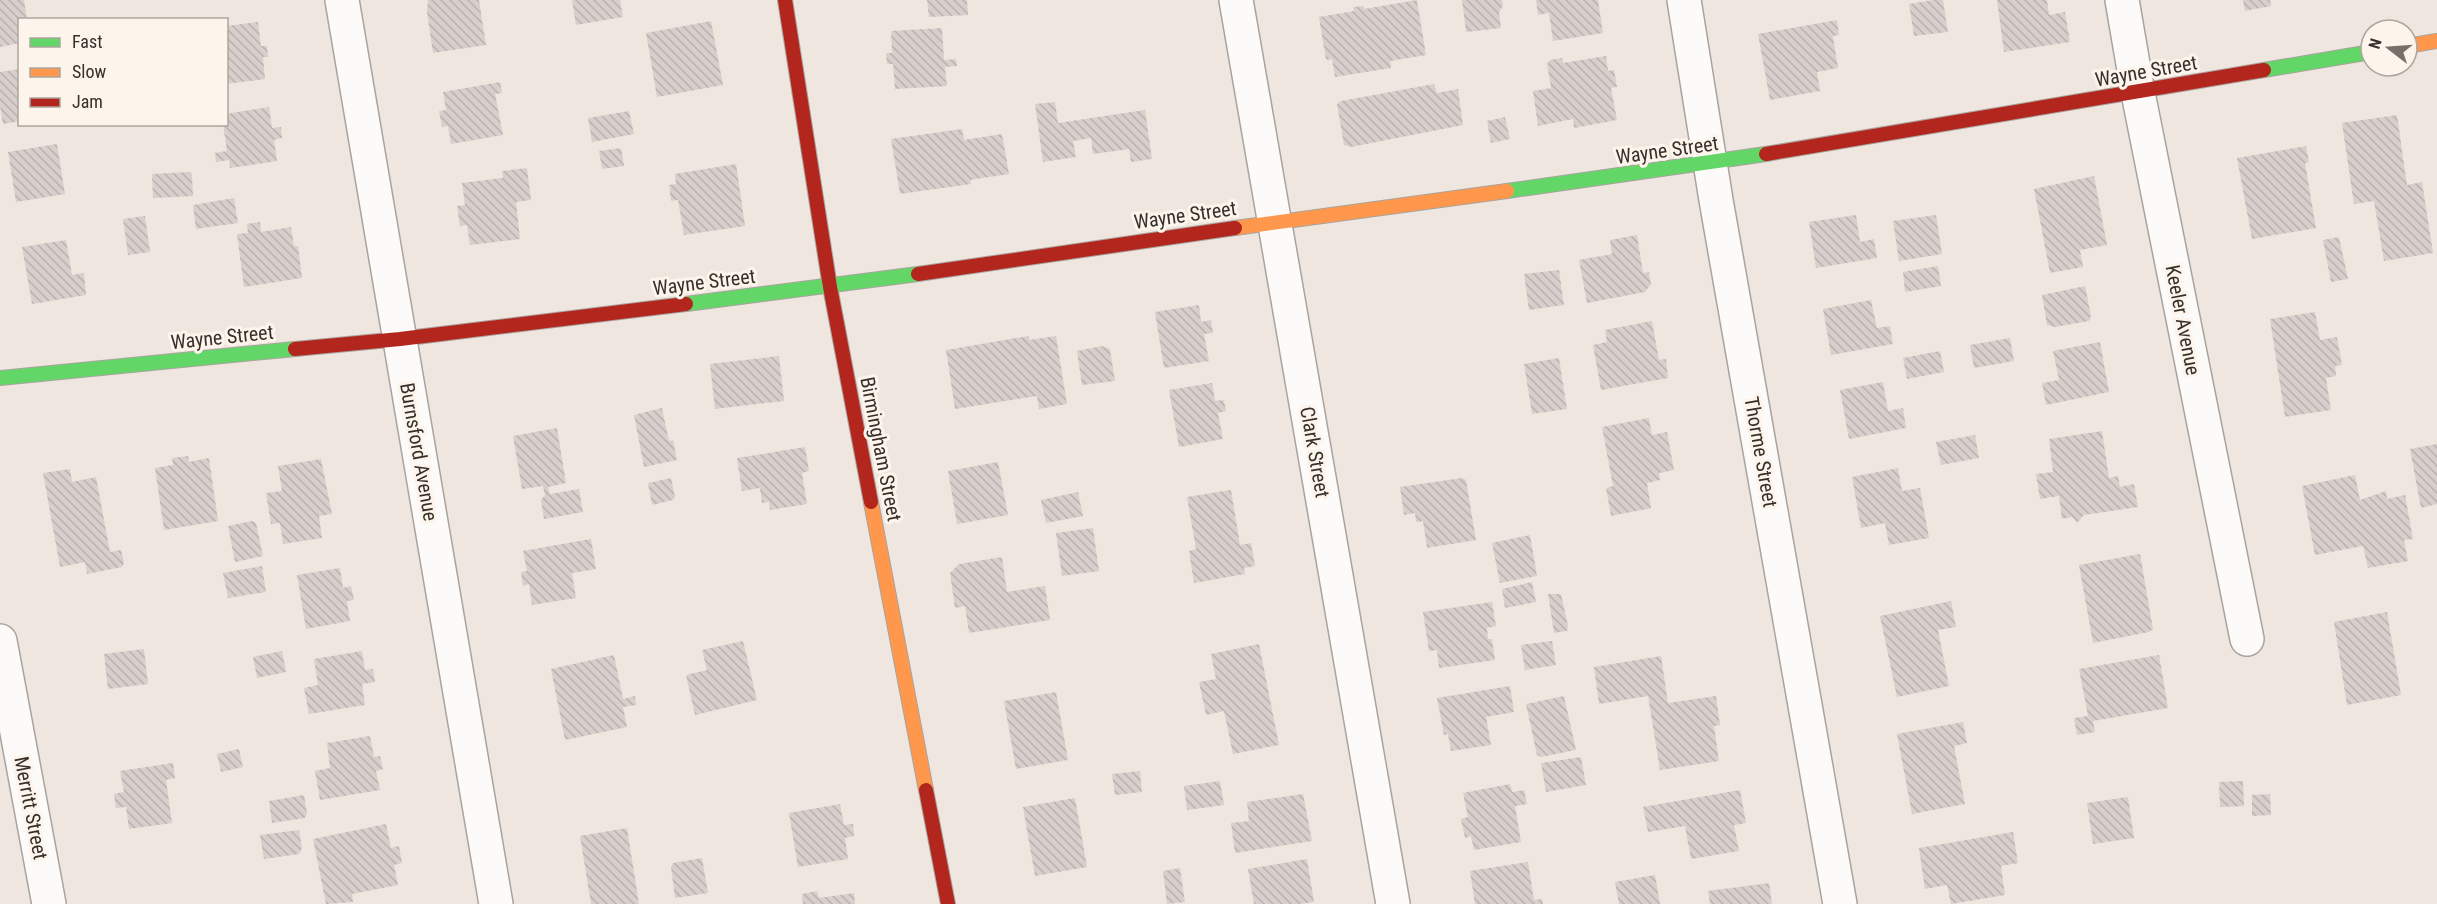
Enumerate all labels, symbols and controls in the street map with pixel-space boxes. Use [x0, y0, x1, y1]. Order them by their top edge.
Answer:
legend [18, 18, 228, 126]
north arrow [2359, 18, 2419, 78]
text: Fast [72, 31, 103, 52]
text: N [2365, 36, 2386, 51]
street label: Wayne Street [2093, 50, 2199, 92]
text: Slow [72, 61, 107, 82]
text: Jam [72, 91, 103, 112]
street label: Wayne Street [1614, 131, 1720, 169]
street label: Wayne Street [1132, 196, 1238, 234]
street label: Keeler Avenue [2161, 263, 2205, 377]
street label: Wayne Street [651, 264, 757, 300]
street label: Wayne Street [169, 320, 275, 354]
street label: Birmingham Street [855, 375, 907, 523]
street label: Burnsford Avenue [395, 381, 443, 523]
street label: Thorme Street [1739, 395, 1783, 509]
street label: Clark Street [1295, 405, 1335, 499]
street label: Merritt Street [9, 754, 53, 862]

